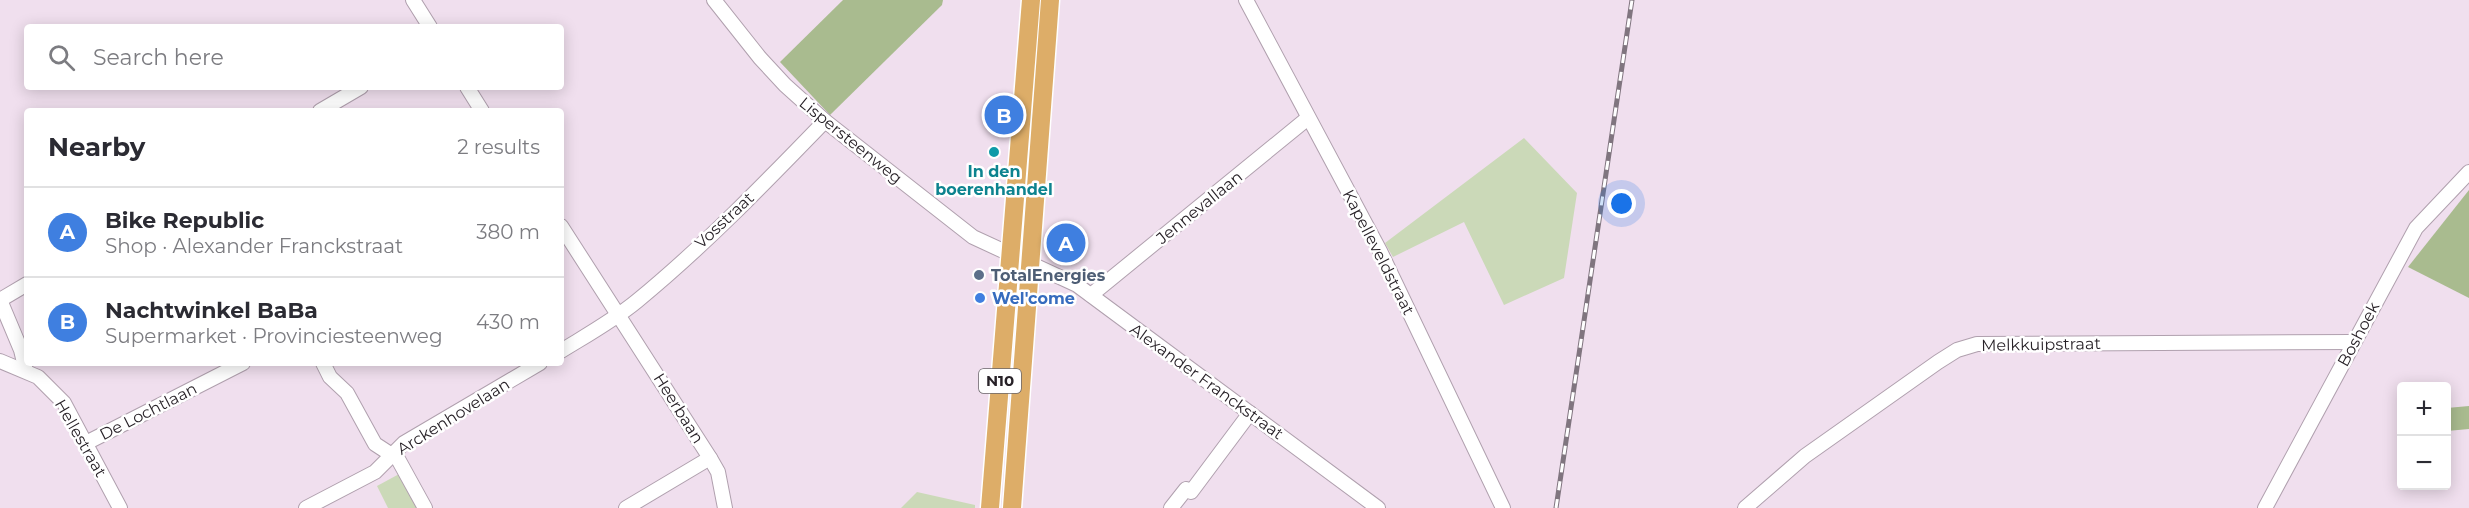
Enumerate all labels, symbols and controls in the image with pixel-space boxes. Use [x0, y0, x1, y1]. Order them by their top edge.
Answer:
search box [24, 24, 564, 90]
icon: search [45, 41, 78, 74]
text: Search here [93, 44, 224, 71]
pin: B [984, 92, 1024, 138]
street label: Lispersteenweg [795, 93, 906, 188]
text: Nearby [48, 131, 145, 163]
text: 2 results [457, 135, 540, 159]
marker: In den boerenhandel [987, 145, 1001, 159]
place label: In den boerenhandel [935, 162, 1053, 199]
street label: Jennevallaan [1152, 167, 1246, 248]
street label: Kapelleveldstraat [1339, 186, 1419, 318]
street label: Vosstraat [691, 188, 758, 252]
your location [1607, 189, 1636, 218]
text: Bike Republic [105, 207, 264, 234]
text: A [60, 220, 75, 244]
text: 380 m [476, 220, 540, 244]
pin: A [1046, 220, 1086, 266]
text: Shop · Alexander Franckstraat [105, 234, 403, 258]
place label: TotalEnergies [991, 266, 1106, 285]
marker: TotalEnergies [972, 268, 986, 282]
place label: Wel'come [992, 289, 1075, 308]
marker: Wel'come [973, 291, 987, 305]
text: Nachtwinkel BaBa [105, 297, 318, 324]
street label: Boshoek [2334, 298, 2383, 370]
text: B [60, 310, 75, 334]
text: 430 m [476, 310, 540, 334]
street label: Alexander Franckstraat [1126, 319, 1287, 444]
text: Supermarket · Provinciesteenweg [105, 324, 443, 348]
street label: Melkkuipstraat [1981, 334, 2101, 355]
road number: N10 [979, 369, 1021, 393]
street label: Heerbaan [650, 370, 708, 447]
street label: Arckenhovelaan [394, 374, 513, 459]
street label: De Lochtlaan [96, 379, 200, 444]
map controls [2397, 382, 2451, 490]
button: + [2397, 382, 2451, 436]
street label: Hellestraat [51, 396, 111, 481]
button: − [2397, 436, 2451, 490]

